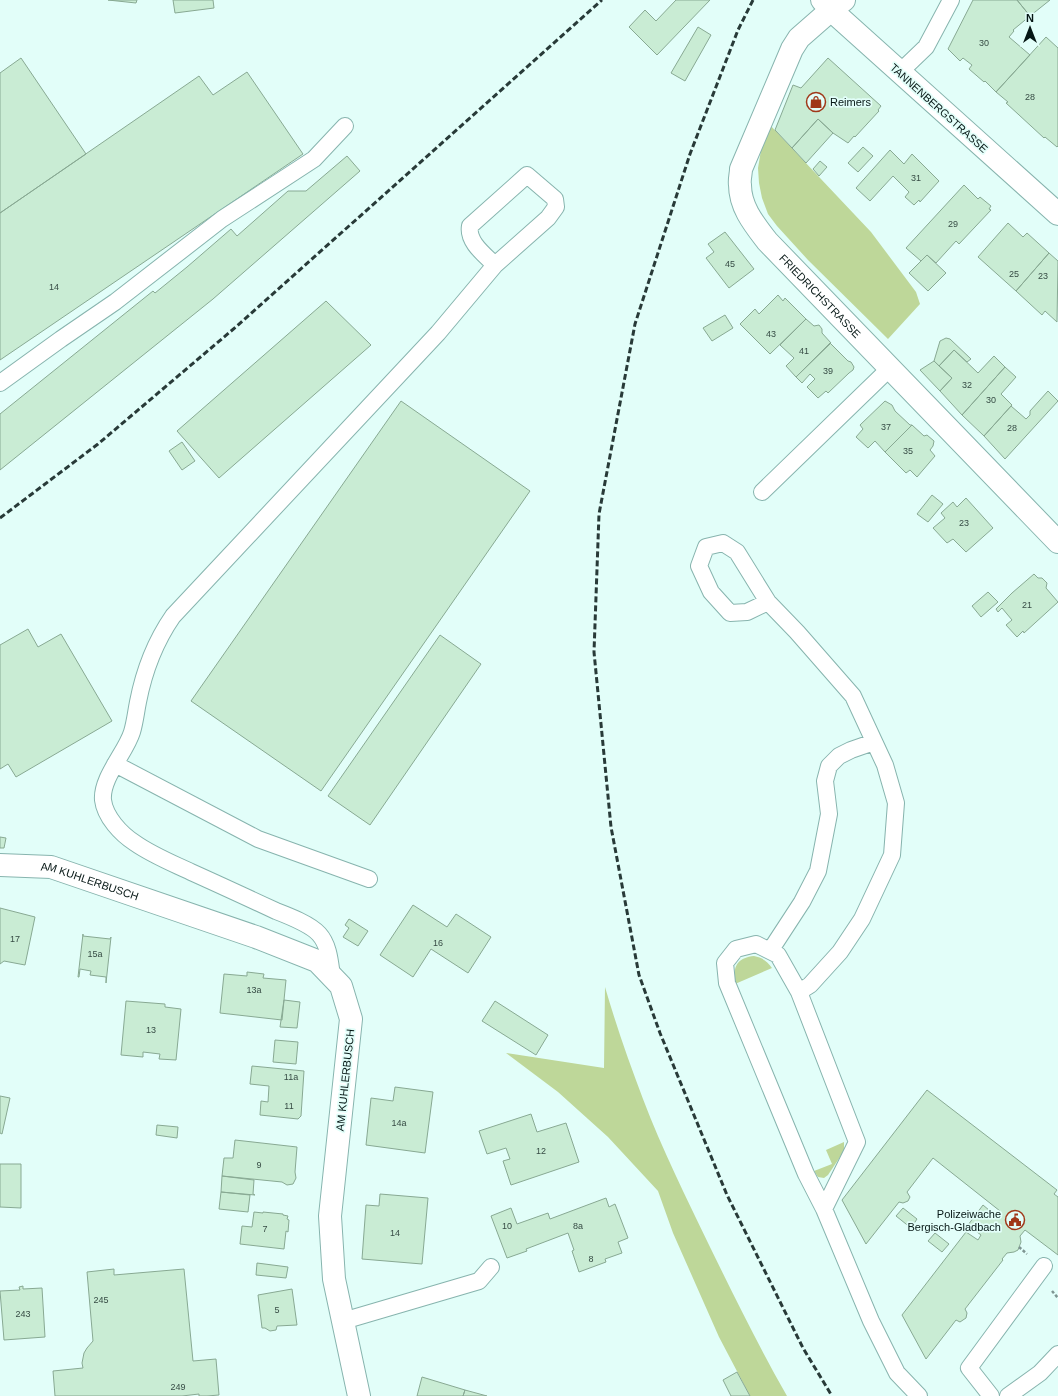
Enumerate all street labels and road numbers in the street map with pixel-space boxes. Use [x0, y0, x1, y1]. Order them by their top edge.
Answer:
street label: TANNENBERGSTRASSE [888, 61, 990, 155]
street label: FRIEDRICHSTRASSE [777, 252, 863, 340]
street label: AM KUHLERBUSCH [40, 860, 140, 903]
street label: AM KUHLERBUSCH [334, 1028, 356, 1132]

